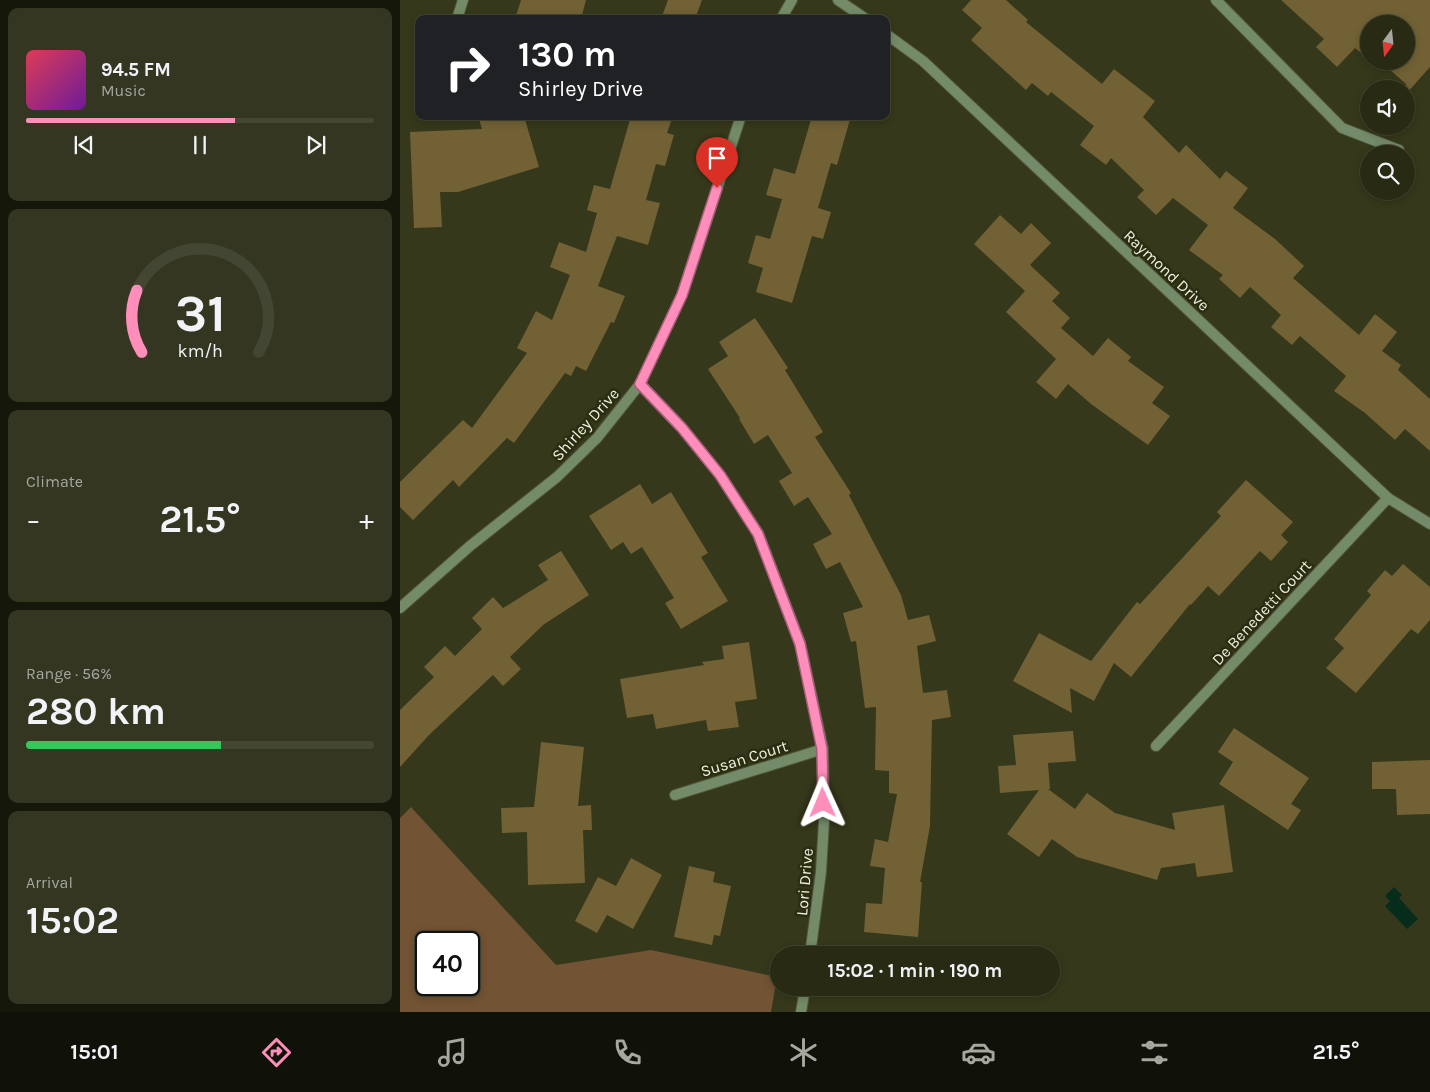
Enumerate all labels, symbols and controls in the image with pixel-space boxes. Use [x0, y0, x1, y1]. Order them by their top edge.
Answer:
north arrow [1360, 15, 1415, 70]
map controls [1360, 15, 1415, 200]
text: 130 m [518, 34, 616, 75]
icon: right [435, 35, 500, 100]
text: 94.5 FM [101, 59, 171, 81]
text: Shirley Drive [518, 76, 643, 102]
button: sound [1360, 80, 1415, 135]
text: Music [101, 81, 146, 100]
icon: previous [70, 131, 98, 159]
icon: pause [186, 131, 214, 159]
icon: next [302, 131, 330, 159]
pin [696, 137, 738, 188]
icon: arrive [703, 144, 731, 172]
button: search [1360, 145, 1415, 200]
street label: Raymond Drive [1120, 226, 1213, 315]
text: 31 [175, 283, 225, 344]
text: km/h [177, 341, 223, 362]
street label: Shirley Drive [548, 384, 623, 465]
text: Climate [26, 472, 83, 491]
text: 21.5° [159, 497, 241, 542]
text: − [26, 503, 41, 536]
text: + [359, 503, 374, 536]
street label: De Benedetti Court [1208, 556, 1315, 669]
text: Range · 56% [26, 664, 112, 683]
text: 280 km [26, 689, 166, 734]
street label: Susan Court [698, 736, 790, 781]
position arrow [796, 776, 848, 828]
street label: Lori Drive [792, 847, 817, 917]
text: Arrival [26, 873, 73, 892]
text: 15:02 [26, 898, 119, 943]
speed limit sign: 40 [415, 931, 480, 996]
text: 15:02 · 1 min · 190 m [828, 960, 1002, 982]
icon: directions [259, 1035, 294, 1070]
icon: music [435, 1035, 470, 1070]
icon: phone [610, 1035, 645, 1070]
icon: climate [786, 1035, 821, 1070]
icon: car [961, 1035, 996, 1070]
icon: filters [1137, 1035, 1172, 1070]
text: 15:01 [70, 1039, 119, 1065]
text: 21.5° [1312, 1039, 1360, 1065]

